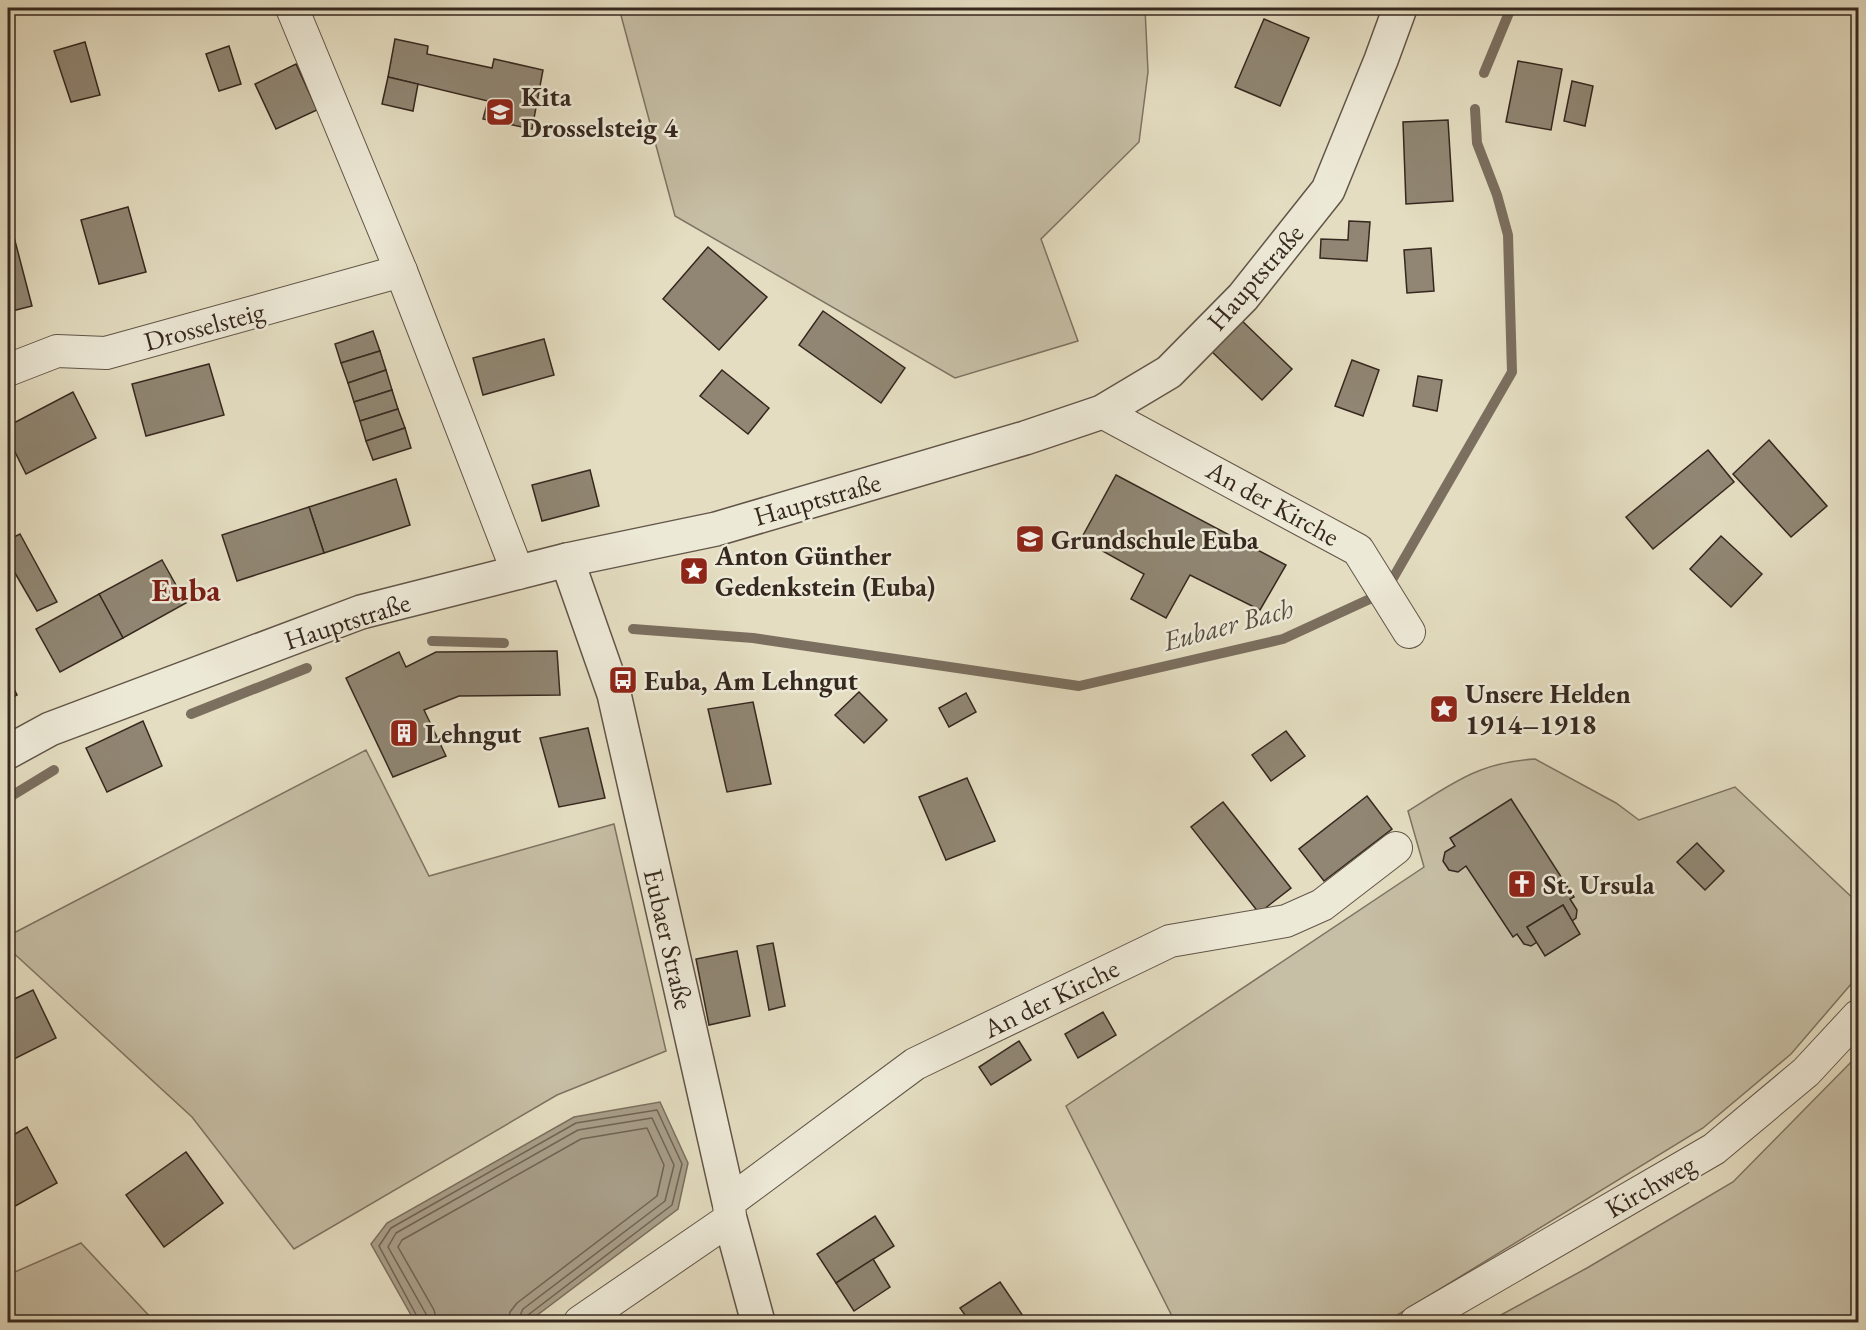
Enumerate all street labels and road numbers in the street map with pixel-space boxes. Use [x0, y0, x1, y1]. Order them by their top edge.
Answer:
street label: Hauptstraße [1199, 216, 1311, 338]
street label: Drosselsteig [140, 293, 268, 359]
street label: An der Kirche [1200, 452, 1346, 554]
street label: Hauptstraße [749, 464, 885, 534]
street label: Hauptstraße [280, 584, 414, 658]
street label: Eubaer Straße [636, 865, 702, 1013]
street label: An der Kirche [977, 950, 1124, 1046]
street label: Kirchweg [1599, 1146, 1702, 1226]

